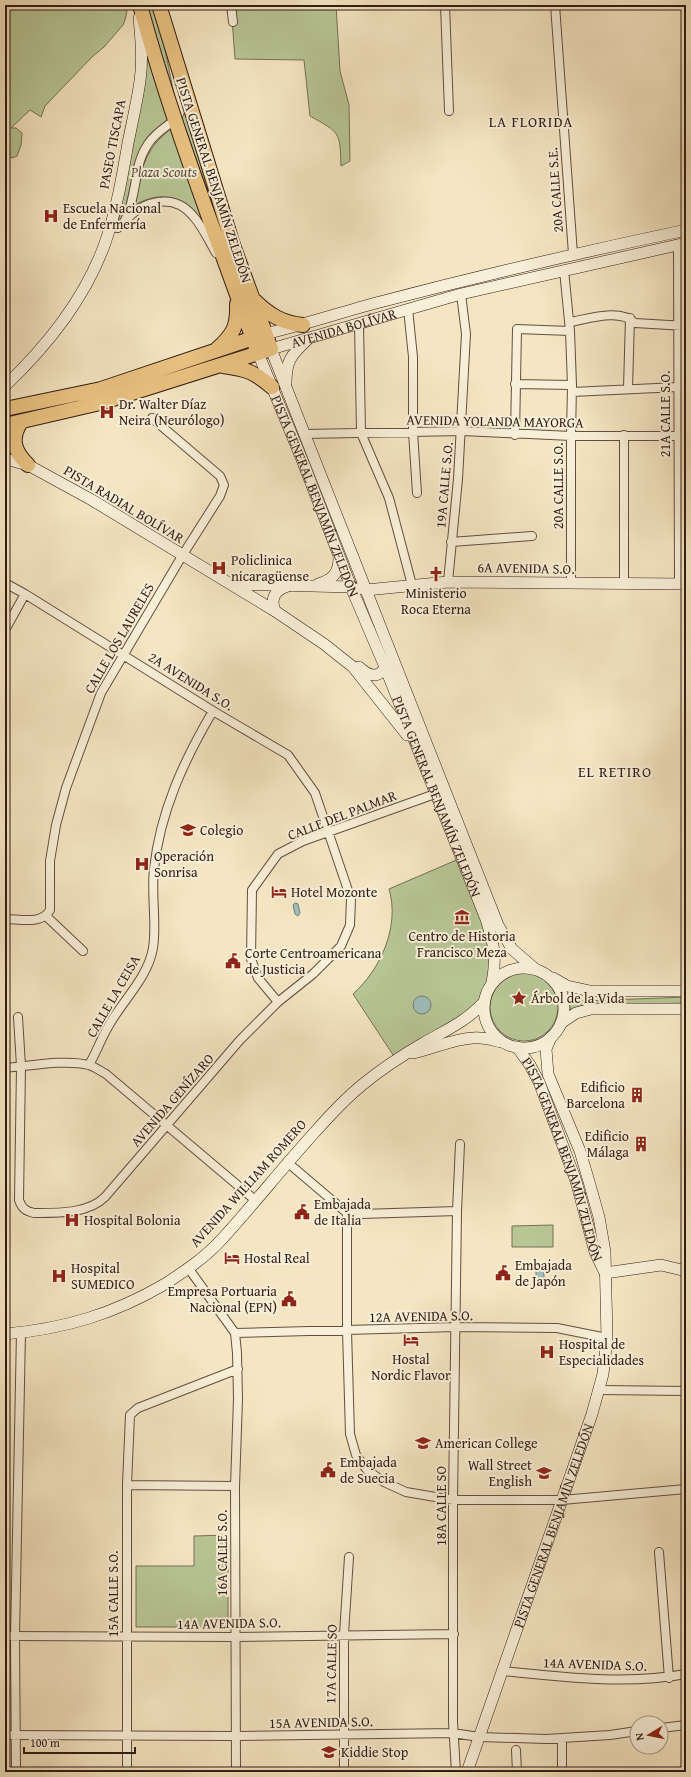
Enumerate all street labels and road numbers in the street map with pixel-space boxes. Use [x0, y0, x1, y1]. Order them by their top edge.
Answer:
street label: PISTA GENERAL BENJAMÍN ZELEDÓN [171, 75, 257, 285]
street label: PASEO TISCAPA [94, 97, 131, 190]
street label: 20A CALLE S.E. [542, 147, 568, 233]
street label: AVENIDA BOLÍVAR [289, 303, 400, 353]
street label: 21A CALLE S.O. [655, 371, 675, 457]
street label: PISTA GENERAL BENJAMÍN ZELEDÓN [266, 392, 364, 600]
street label: AVENIDA YOLANDA MAYORGA [406, 409, 584, 433]
street label: 19A CALLE S.O. [430, 441, 458, 529]
street label: 20A CALLE S.O. [548, 443, 568, 529]
street label: PISTA RADIAL BOLÍVAR [60, 460, 189, 548]
street label: 6A AVENIDA S.O. [477, 557, 575, 579]
street label: CALLE LOS LAURELES [79, 579, 159, 697]
street label: 2A AVENIDA S.O. [144, 647, 238, 715]
street label: PISTA GENERAL BENJAMÍN ZELEDÓN [387, 693, 486, 900]
street label: CALLE DEL PALMAR [285, 785, 400, 845]
street label: CALLE LA CEISA [81, 951, 145, 1041]
street label: AVENIDA GENÍZARO [126, 1049, 218, 1151]
street label: PISTA GENERAL BENJAMÍN ZELEDÓN [517, 1053, 608, 1264]
street label: AVENIDA WILLIAM ROMERO [185, 1115, 311, 1251]
street label: 12A AVENIDA S.O. [369, 1305, 473, 1327]
street label: PISTA GENERAL BENJAMÍN ZELEDÓN [508, 1421, 598, 1630]
street label: 18A CALLE SO [431, 1466, 451, 1546]
street label: 16A CALLE S.O. [212, 1510, 232, 1596]
street label: 15A CALLE S.O. [103, 1551, 123, 1637]
street label: 14A AVENIDA S.O. [177, 1612, 281, 1634]
street label: 17A CALLE SO [320, 1624, 342, 1704]
street label: 14A AVENIDA S.O. [543, 1652, 647, 1676]
street label: 15A AVENIDA S.O. [269, 1711, 373, 1733]

